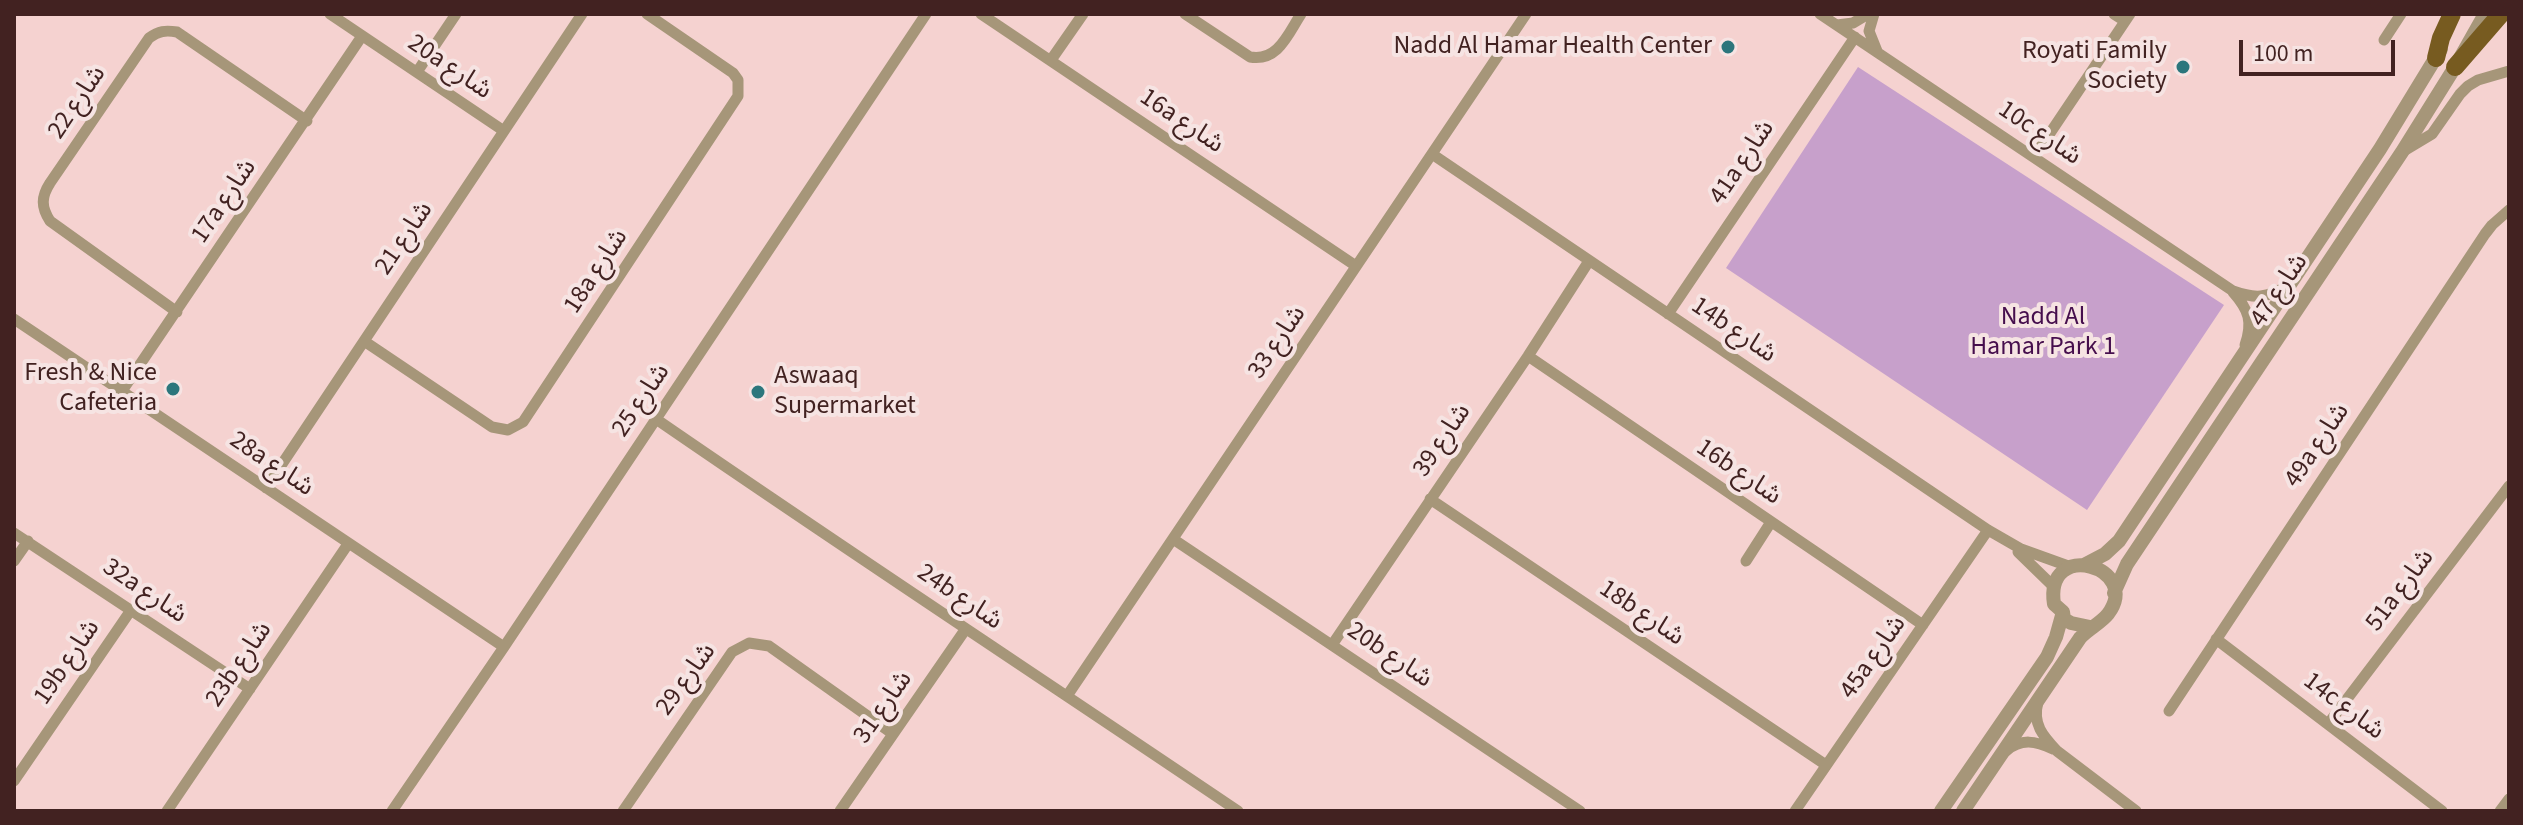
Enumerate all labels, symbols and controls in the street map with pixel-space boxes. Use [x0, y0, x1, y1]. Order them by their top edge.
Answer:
scale bar [2243, 24, 2399, 74]
street label: 20a شارع [401, 29, 497, 107]
place label: Nadd Al Hamar Health Center [1393, 31, 1712, 63]
place label: Royati Family Society [2022, 36, 2167, 98]
text: 100 m [2253, 36, 2313, 71]
marker: Nadd Al Hamar Health Center [1719, 38, 1737, 56]
marker: Royati Family Society [2174, 58, 2192, 76]
street label: شارع 22 [42, 60, 114, 146]
street label: 16a شارع [1133, 83, 1229, 161]
street label: 10c شارع [1991, 95, 2087, 173]
street label: 41a شارع [1704, 115, 1782, 211]
street label: 17a شارع [186, 154, 264, 250]
street label: شارع 21 [369, 196, 441, 282]
street label: 18a شارع [558, 224, 636, 320]
street label: شارع 47 [2244, 248, 2316, 334]
street label: 14b شارع [1684, 291, 1782, 371]
street label: شارع 33 [1242, 300, 1314, 386]
park label: Nadd Al Hamar Park 1 [1970, 302, 2116, 364]
place label: Fresh & Nice Cafeteria [24, 358, 157, 420]
street label: شارع 25 [606, 358, 678, 444]
place label: Aswaaq Supermarket [774, 361, 916, 422]
marker: Fresh & Nice Cafeteria [164, 380, 182, 398]
marker: Aswaaq Supermarket [749, 383, 767, 401]
street label: شارع 39 [1407, 398, 1479, 484]
street label: 49a شارع [2279, 398, 2357, 494]
street label: 28a شارع [223, 426, 319, 504]
street label: 16b شارع [1689, 433, 1787, 513]
street label: 51a شارع [2360, 544, 2442, 638]
street label: 32a شارع [96, 553, 192, 631]
street label: 24b شارع [910, 558, 1008, 638]
street label: 18b شارع [1592, 574, 1690, 654]
street label: 45a شارع [1834, 610, 1914, 706]
street label: 19b شارع [28, 614, 108, 712]
street label: 23b شارع [200, 616, 280, 714]
street label: 20b شارع [1340, 616, 1438, 696]
street label: شارع 29 [650, 638, 724, 722]
street label: شارع 31 [848, 666, 920, 750]
street label: 14c شارع [2296, 666, 2390, 748]

